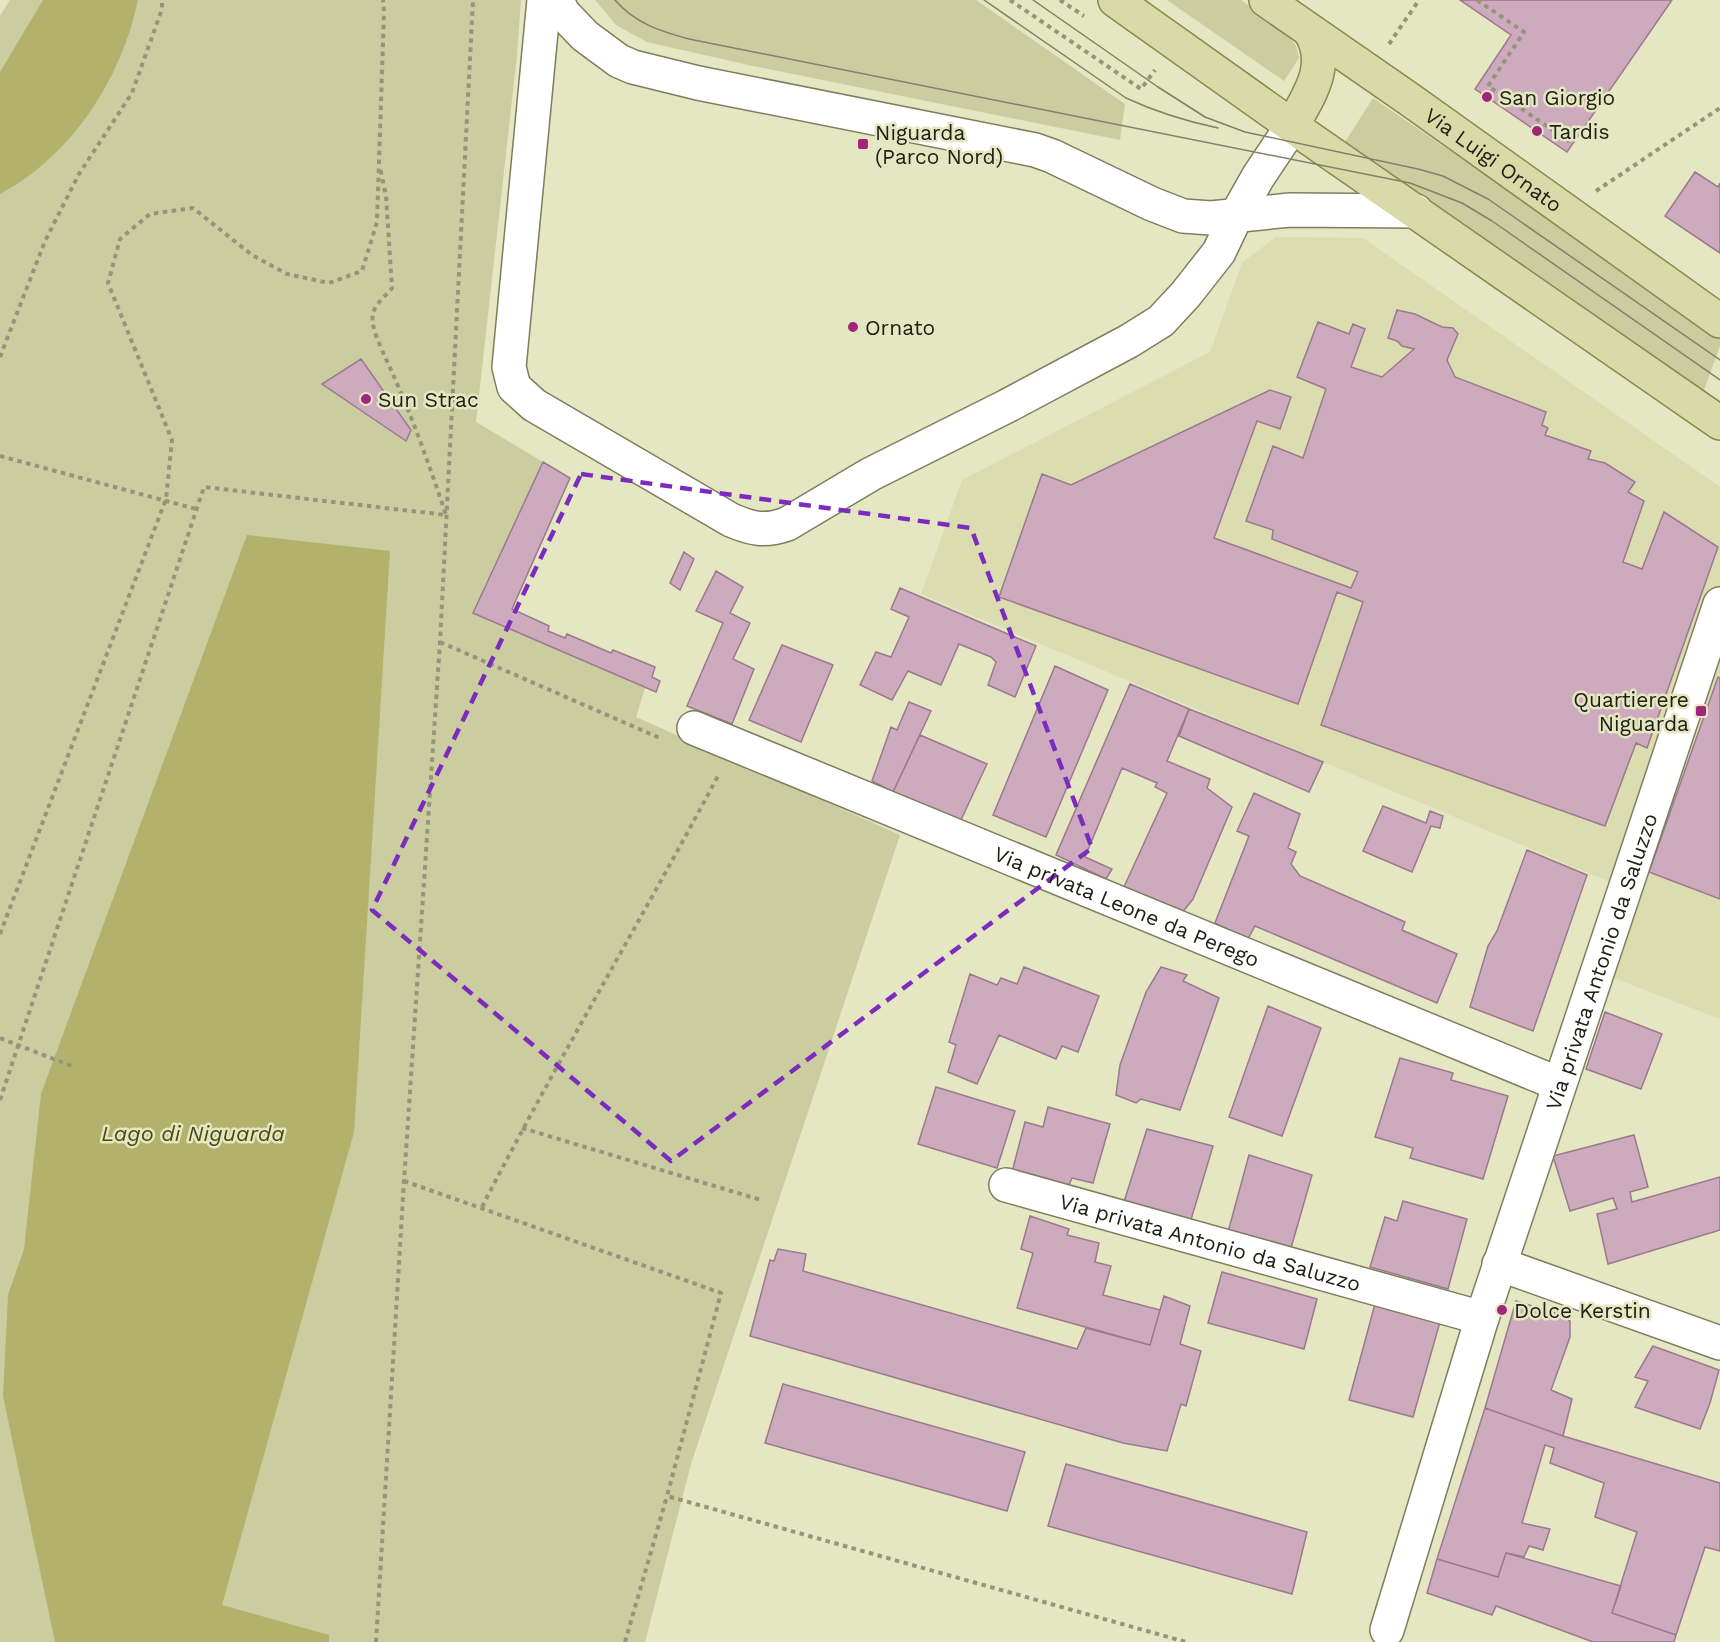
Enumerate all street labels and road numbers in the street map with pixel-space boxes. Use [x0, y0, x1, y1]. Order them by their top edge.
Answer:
street label: Via Luigi Ornato [1420, 102, 1567, 217]
street label: Via privata Antonio da Saluzzo [1540, 810, 1662, 1113]
street label: Via privata Leone da Perego [990, 840, 1263, 972]
street label: Via privata Antonio da Saluzzo [1057, 1188, 1364, 1296]

